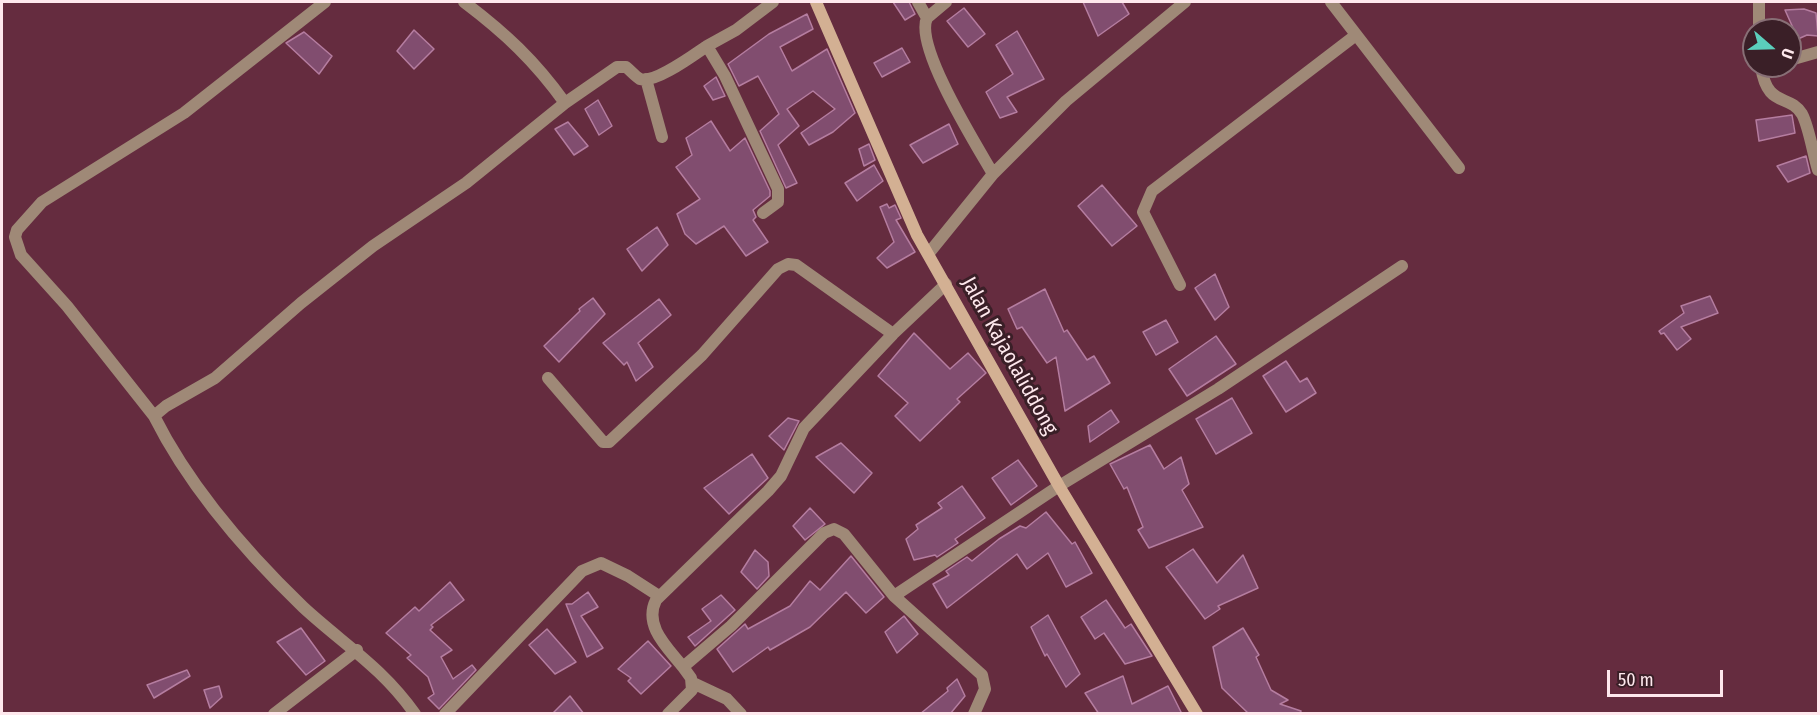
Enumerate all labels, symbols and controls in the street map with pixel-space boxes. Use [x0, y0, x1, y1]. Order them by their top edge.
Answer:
north arrow [1742, 18, 1802, 78]
text: U [1777, 46, 1798, 61]
street label: Jalan Kajaolaliddong [955, 273, 1063, 439]
scale bar [1610, 658, 1726, 696]
text: 50 m [1618, 669, 1654, 691]

